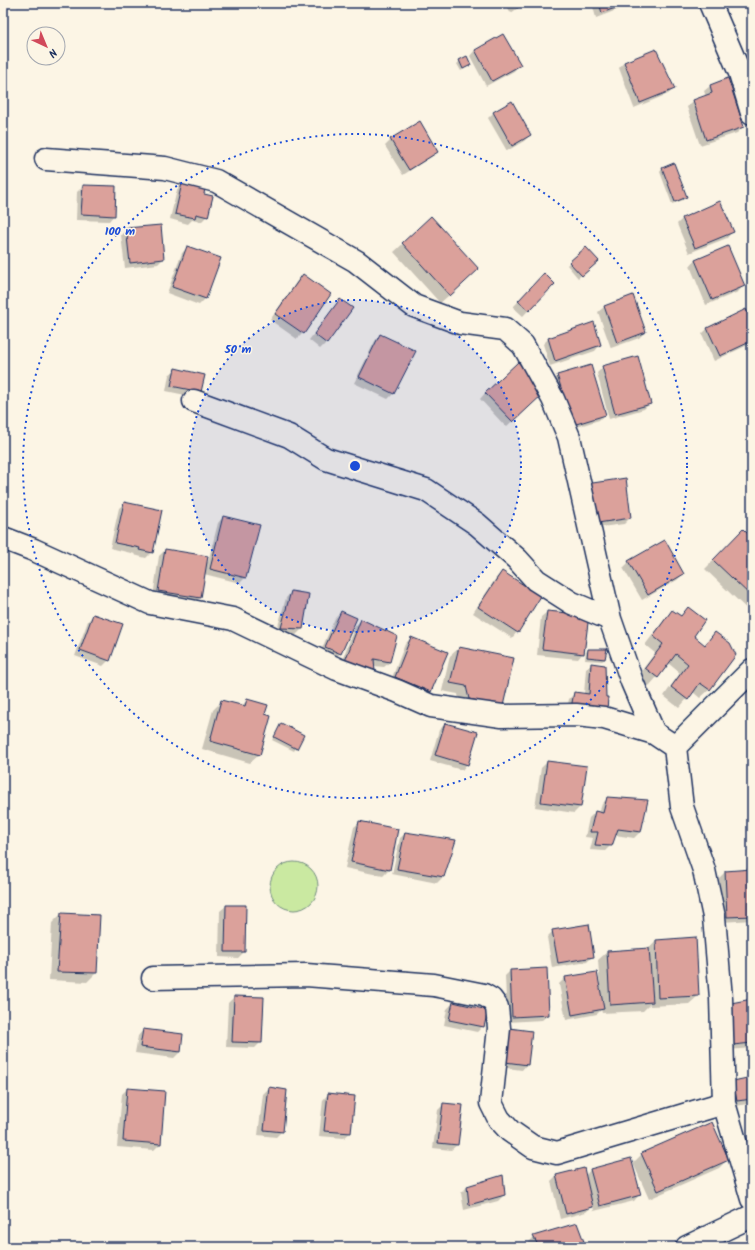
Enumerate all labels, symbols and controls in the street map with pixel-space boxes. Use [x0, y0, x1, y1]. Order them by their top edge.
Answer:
north arrow [26, 26, 66, 66]
text: N [43, 44, 61, 61]
text: 100 m [105, 222, 135, 241]
text: 50 m [224, 340, 252, 359]
centre of rings [348, 459, 362, 473]

